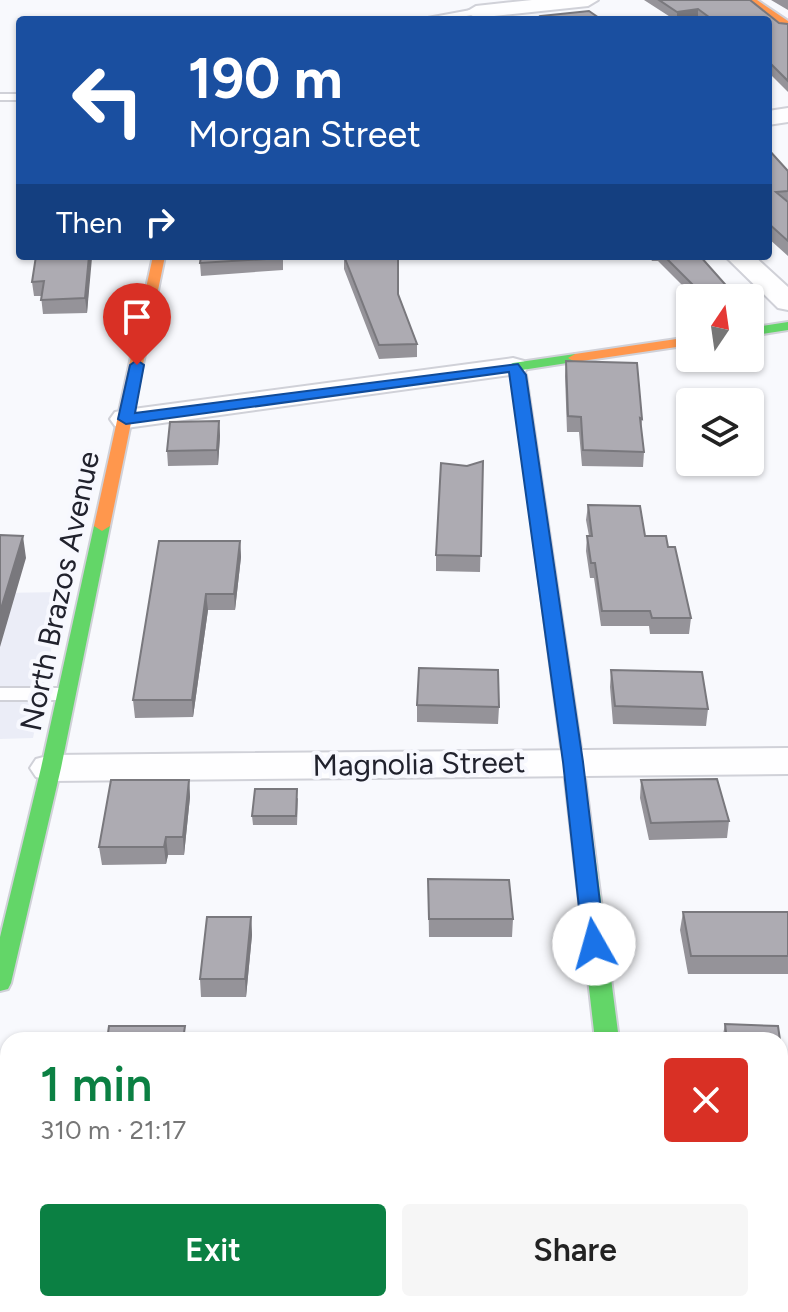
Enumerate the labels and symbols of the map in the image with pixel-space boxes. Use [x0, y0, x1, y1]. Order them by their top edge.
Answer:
pin [103, 283, 171, 365]
north arrow [676, 284, 764, 372]
street label: North Brazos Avenue [12, 448, 107, 734]
street label: Magnolia Street [312, 743, 526, 784]
position arrow [552, 902, 636, 986]

